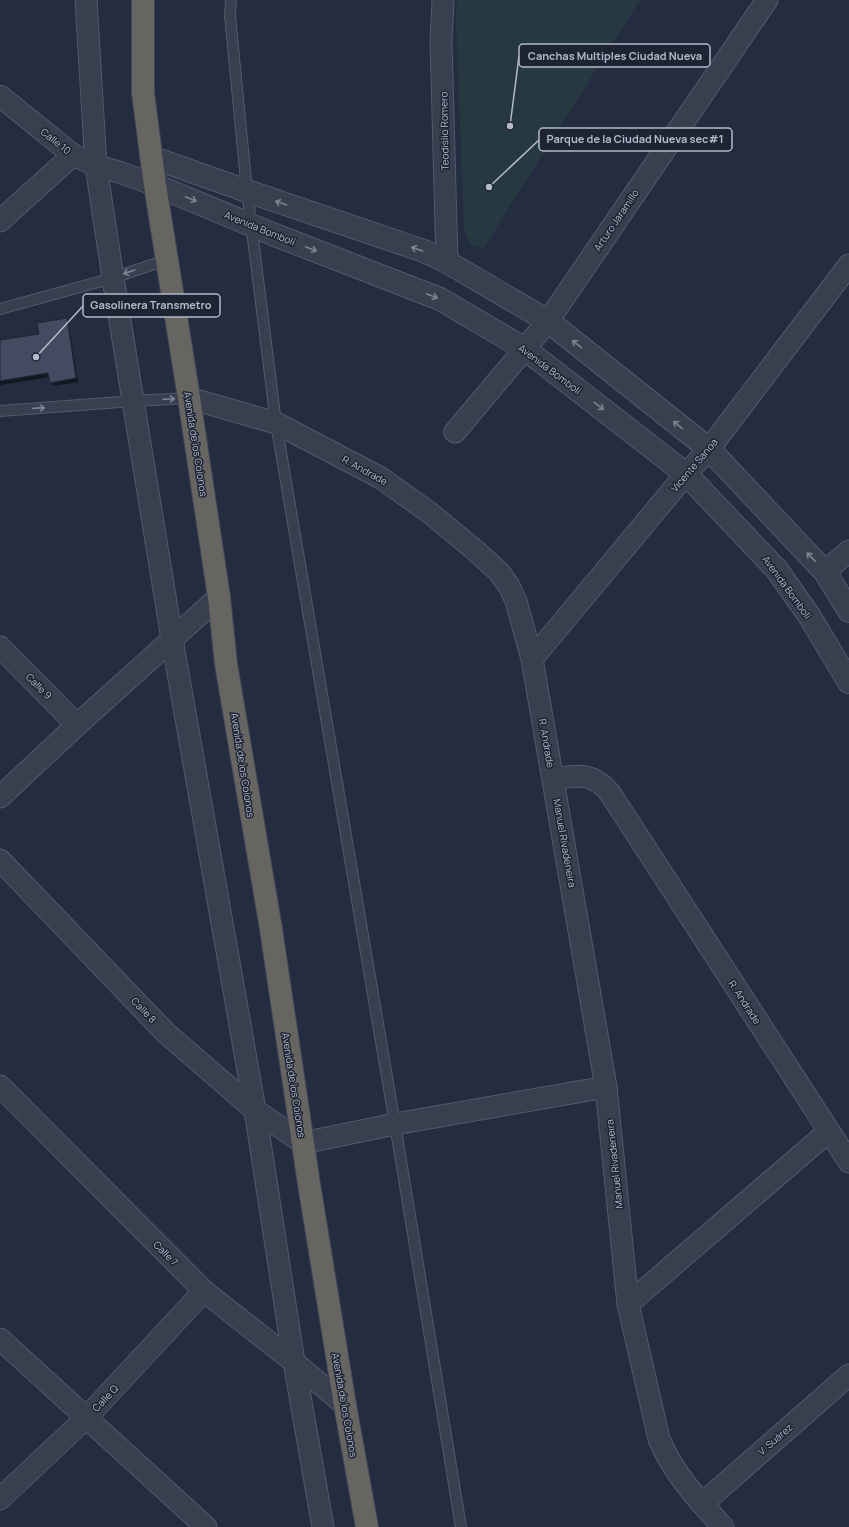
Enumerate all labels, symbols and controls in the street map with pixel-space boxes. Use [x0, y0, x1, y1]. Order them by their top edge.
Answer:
callout: Canchas Multiples Ciudad Nueva [519, 44, 710, 67]
text: Canchas Multiples Ciudad Nueva [528, 48, 702, 63]
street label: Teodislio Romero [436, 91, 452, 171]
street label: Calle 10 [38, 125, 74, 157]
callout: Parque de la Ciudad Nueva sec#1 [539, 128, 732, 151]
text: Parque de la Ciudad Nueva sec#1 [547, 131, 723, 146]
street label: Arturo Jaramillo [590, 186, 642, 254]
one-way arrow [184, 196, 196, 204]
one-way arrow [275, 199, 288, 206]
street label: Avenida Bombolí [222, 207, 298, 249]
one-way arrow [305, 245, 317, 253]
one-way arrow [411, 245, 424, 252]
one-way arrow [124, 269, 136, 277]
one-way arrow [426, 293, 438, 301]
callout: Gasolinera Transmetro [83, 294, 220, 317]
text: Gasolinera Transmetro [90, 297, 212, 312]
one-way arrow [571, 340, 582, 348]
street label: Avenida Bombolí [516, 341, 585, 398]
street label: Avenida de los Colonos [181, 391, 211, 497]
one-way arrow [162, 395, 175, 403]
one-way arrow [593, 401, 604, 410]
one-way arrow [32, 404, 45, 411]
one-way arrow [673, 421, 684, 429]
street label: Vicente Sanoa [667, 435, 721, 495]
street label: R. Andrade [340, 452, 390, 488]
one-way arrow [806, 551, 815, 562]
street label: Avenida Bombolí [759, 552, 815, 622]
street label: Calle 9 [23, 670, 55, 702]
street label: Avenida de los Colonos [228, 712, 258, 818]
street label: R. Andrade [536, 717, 558, 769]
street label: Manuel Rivadeneira [550, 798, 580, 888]
street label: R. Andrade [726, 977, 764, 1027]
street label: Calle 8 [128, 994, 160, 1026]
street label: Avenida de los Colonos [279, 1032, 309, 1138]
street label: Manuel Rivadeneira [602, 1119, 626, 1209]
street label: Calle 7 [150, 1237, 182, 1269]
street label: Avenida de los Colonos [329, 1352, 361, 1458]
street label: Calle Q [89, 1381, 121, 1415]
street label: V. Suárez [754, 1420, 796, 1458]

